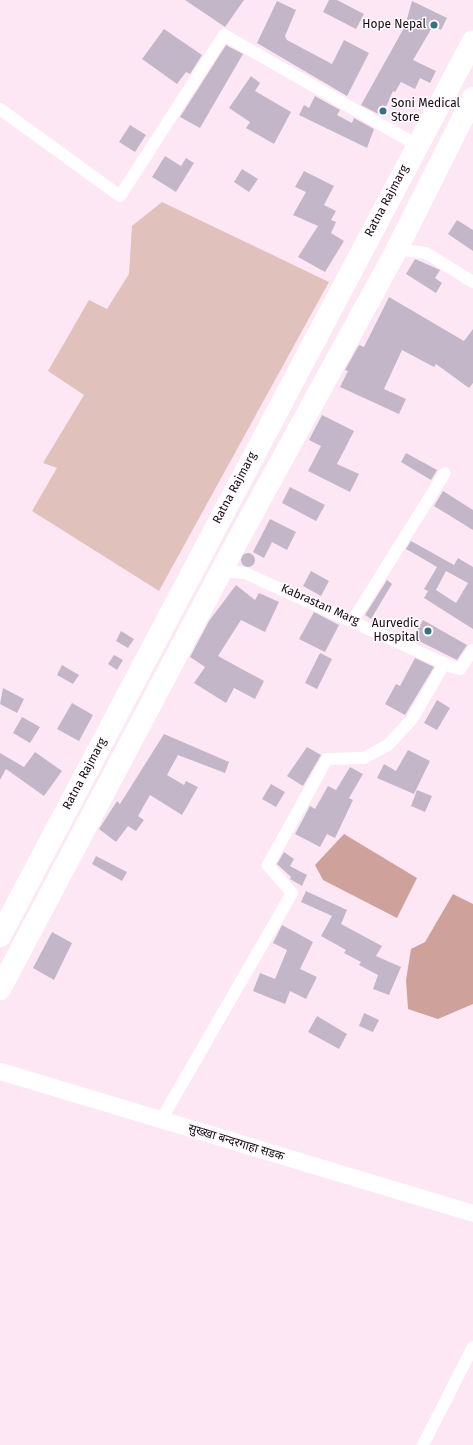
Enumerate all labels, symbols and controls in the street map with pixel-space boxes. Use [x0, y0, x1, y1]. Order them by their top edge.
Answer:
place label: Hope Nepal [362, 18, 426, 32]
marker: Hope Nepal [429, 20, 439, 30]
place label: Soni Medical Store [391, 97, 460, 125]
marker: Soni Medical Store [378, 106, 388, 116]
street label: Ratna Rajmarg [362, 163, 412, 239]
street label: Ratna Rajmarg [210, 450, 260, 526]
street label: Kabrastan Marg [279, 581, 361, 629]
place label: Aurvedic Hospital [372, 617, 419, 645]
marker: Aurvedic Hospital [422, 625, 434, 637]
street label: Ratna Rajmarg [60, 736, 110, 812]
street label: सुख्खा बन्दरगाहा सडक [186, 1122, 286, 1164]

